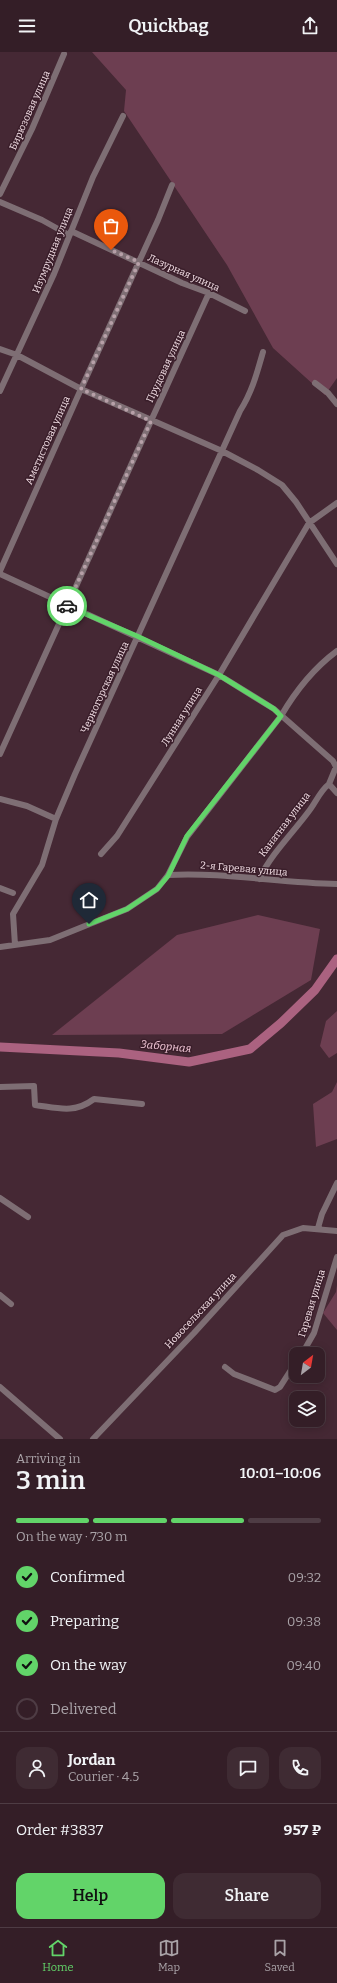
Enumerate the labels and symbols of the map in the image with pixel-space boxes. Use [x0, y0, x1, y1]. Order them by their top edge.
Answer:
street label: Бирюзовая улица [7, 68, 53, 152]
street label: Изумрудная улица [30, 205, 76, 295]
pin [94, 209, 128, 250]
street label: Лазурная улица [146, 252, 222, 294]
street label: Прудовая улица [144, 328, 188, 405]
street label: Аметистовая улица [23, 394, 73, 486]
courier [47, 586, 87, 626]
street label: Черногорская улица [78, 639, 132, 735]
street label: Лунная улица [159, 684, 205, 748]
street label: Канатная улица [257, 789, 313, 859]
street label: 2-я Гаревая улица [200, 859, 289, 879]
pin [72, 883, 106, 924]
water label: Заборная [140, 1038, 192, 1055]
street label: Гаревая улица [296, 1268, 328, 1339]
street label: Новосельская улица [163, 1270, 239, 1351]
north arrow [289, 1347, 325, 1383]

